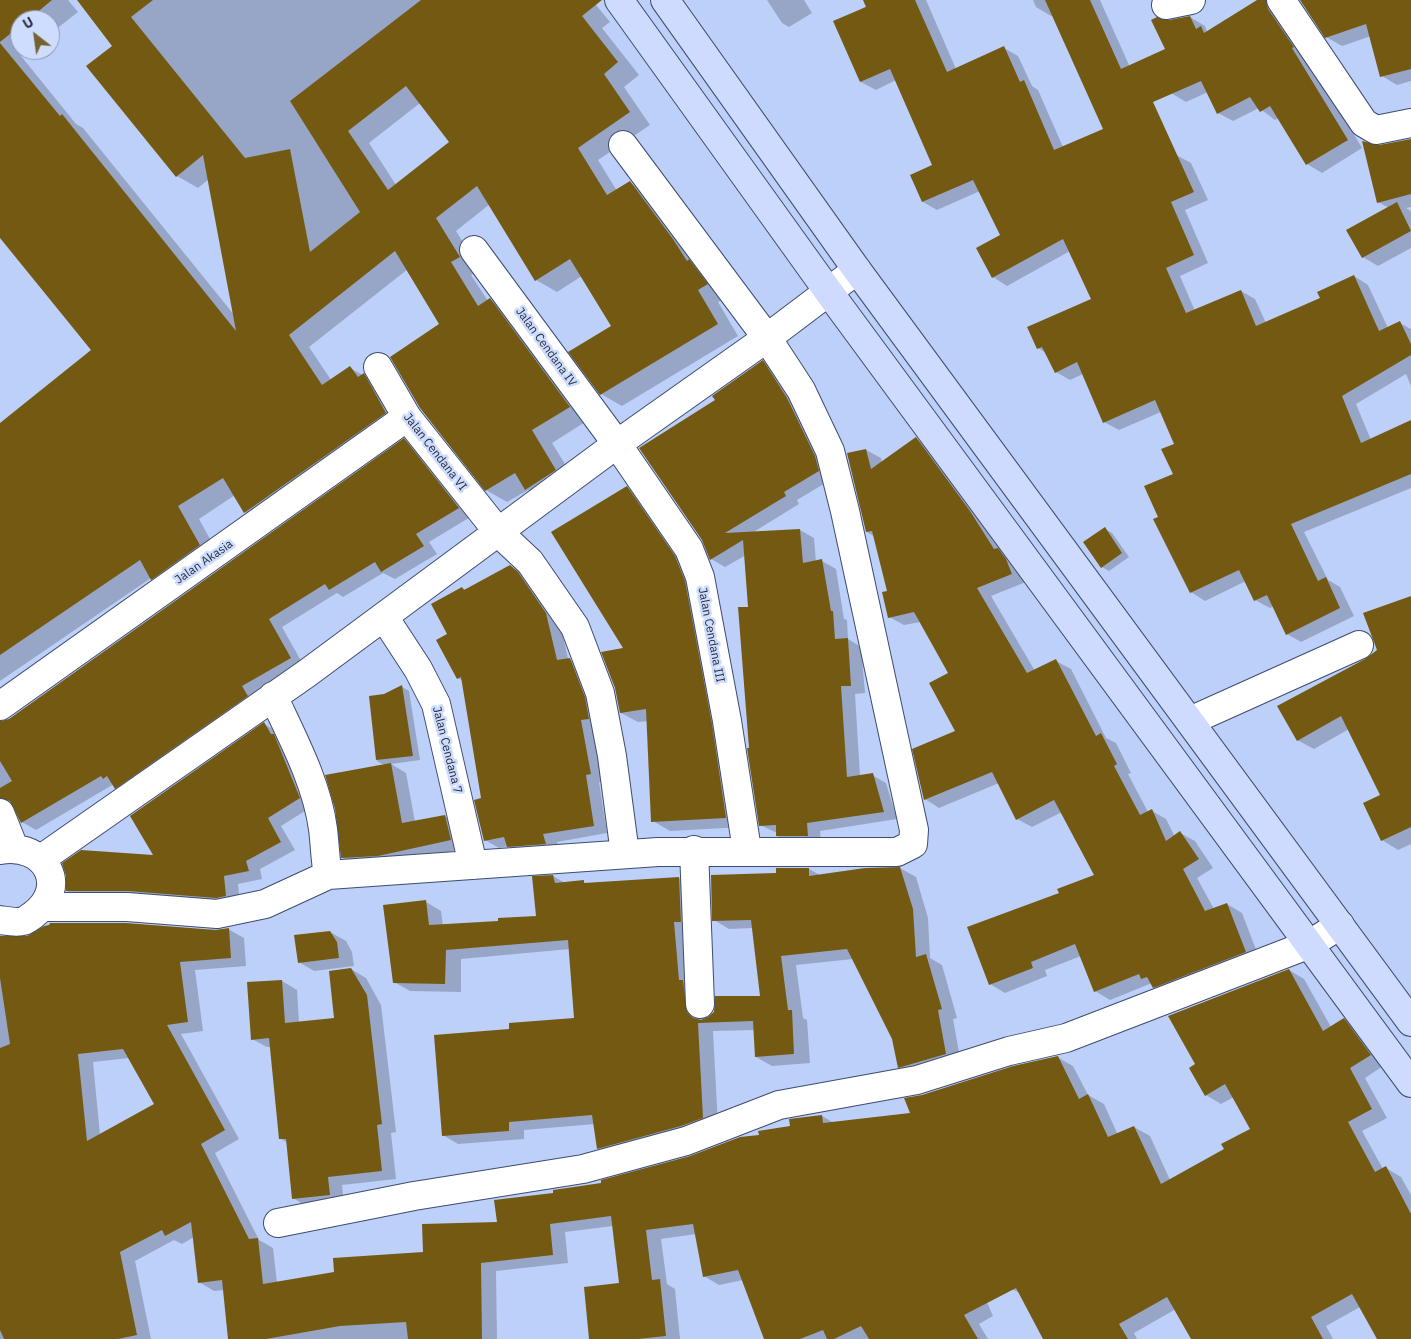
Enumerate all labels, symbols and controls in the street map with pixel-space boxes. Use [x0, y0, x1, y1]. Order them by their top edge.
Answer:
north arrow [10, 10, 60, 60]
text: U [19, 13, 37, 33]
street label: Jalan Cendana IV [512, 305, 580, 389]
street label: Jalan Cendana VI [400, 410, 470, 494]
street label: Jalan Akasia [172, 537, 236, 587]
street label: Jalan Cendana III [695, 586, 727, 684]
street label: Jalan Cendana 7 [429, 705, 465, 795]

